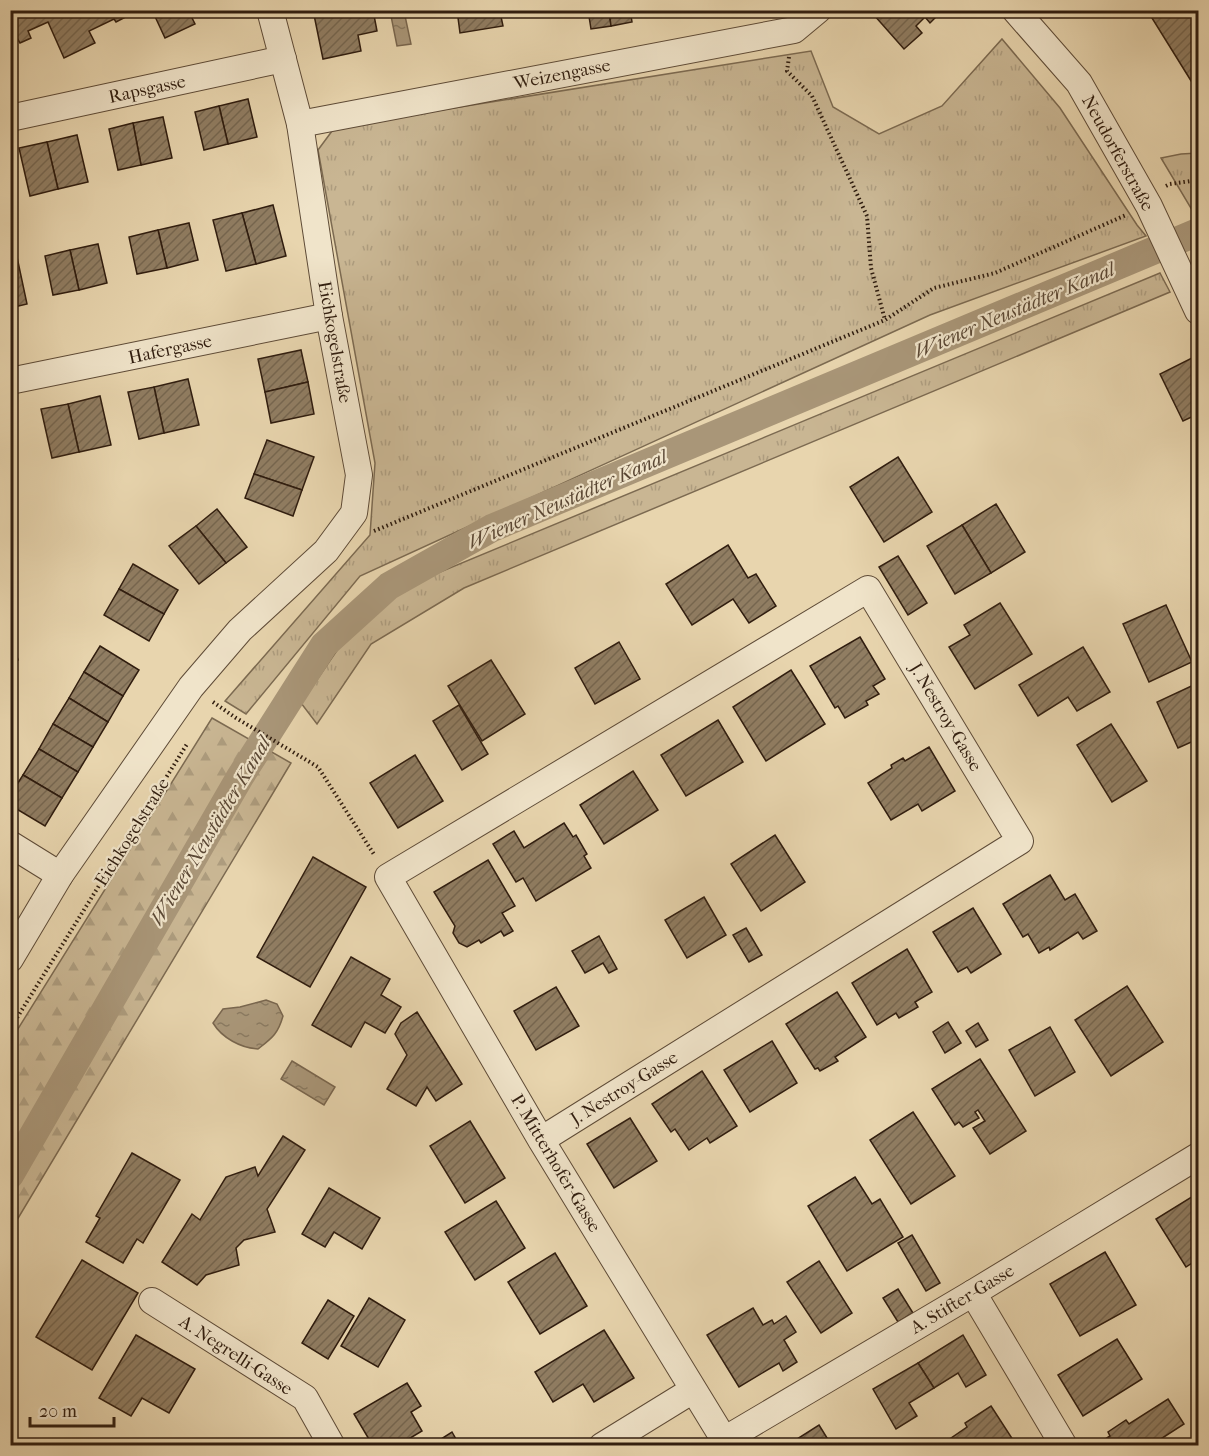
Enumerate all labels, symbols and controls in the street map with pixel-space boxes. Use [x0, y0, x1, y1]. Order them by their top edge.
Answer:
street label: Weizengasse [511, 55, 612, 94]
street label: Rapsgasse [107, 71, 188, 108]
street label: Neudorferstraße [1077, 92, 1158, 215]
water label: Wiener Neustädter Kanal [911, 257, 1120, 363]
street label: Eichkogelstraße [313, 279, 356, 405]
street label: Hafergasse [126, 330, 214, 369]
water label: Wiener Neustädter Kanal [464, 444, 672, 554]
street label: J. Nestroy-Gasse [904, 658, 986, 775]
water label: Wiener Neustädter Kanal [145, 731, 277, 929]
street label: Eichkogelstraße [91, 774, 174, 890]
street label: J. Nestroy-Gasse [565, 1047, 682, 1131]
street label: P. Mitterhofer-Gasse [506, 1090, 605, 1236]
street label: A. Stifter-Gasse [906, 1260, 1018, 1339]
street label: A. Negrelli-Gasse [174, 1310, 296, 1400]
scale bar [30, 1390, 114, 1428]
text: 20 m [39, 1401, 77, 1422]

